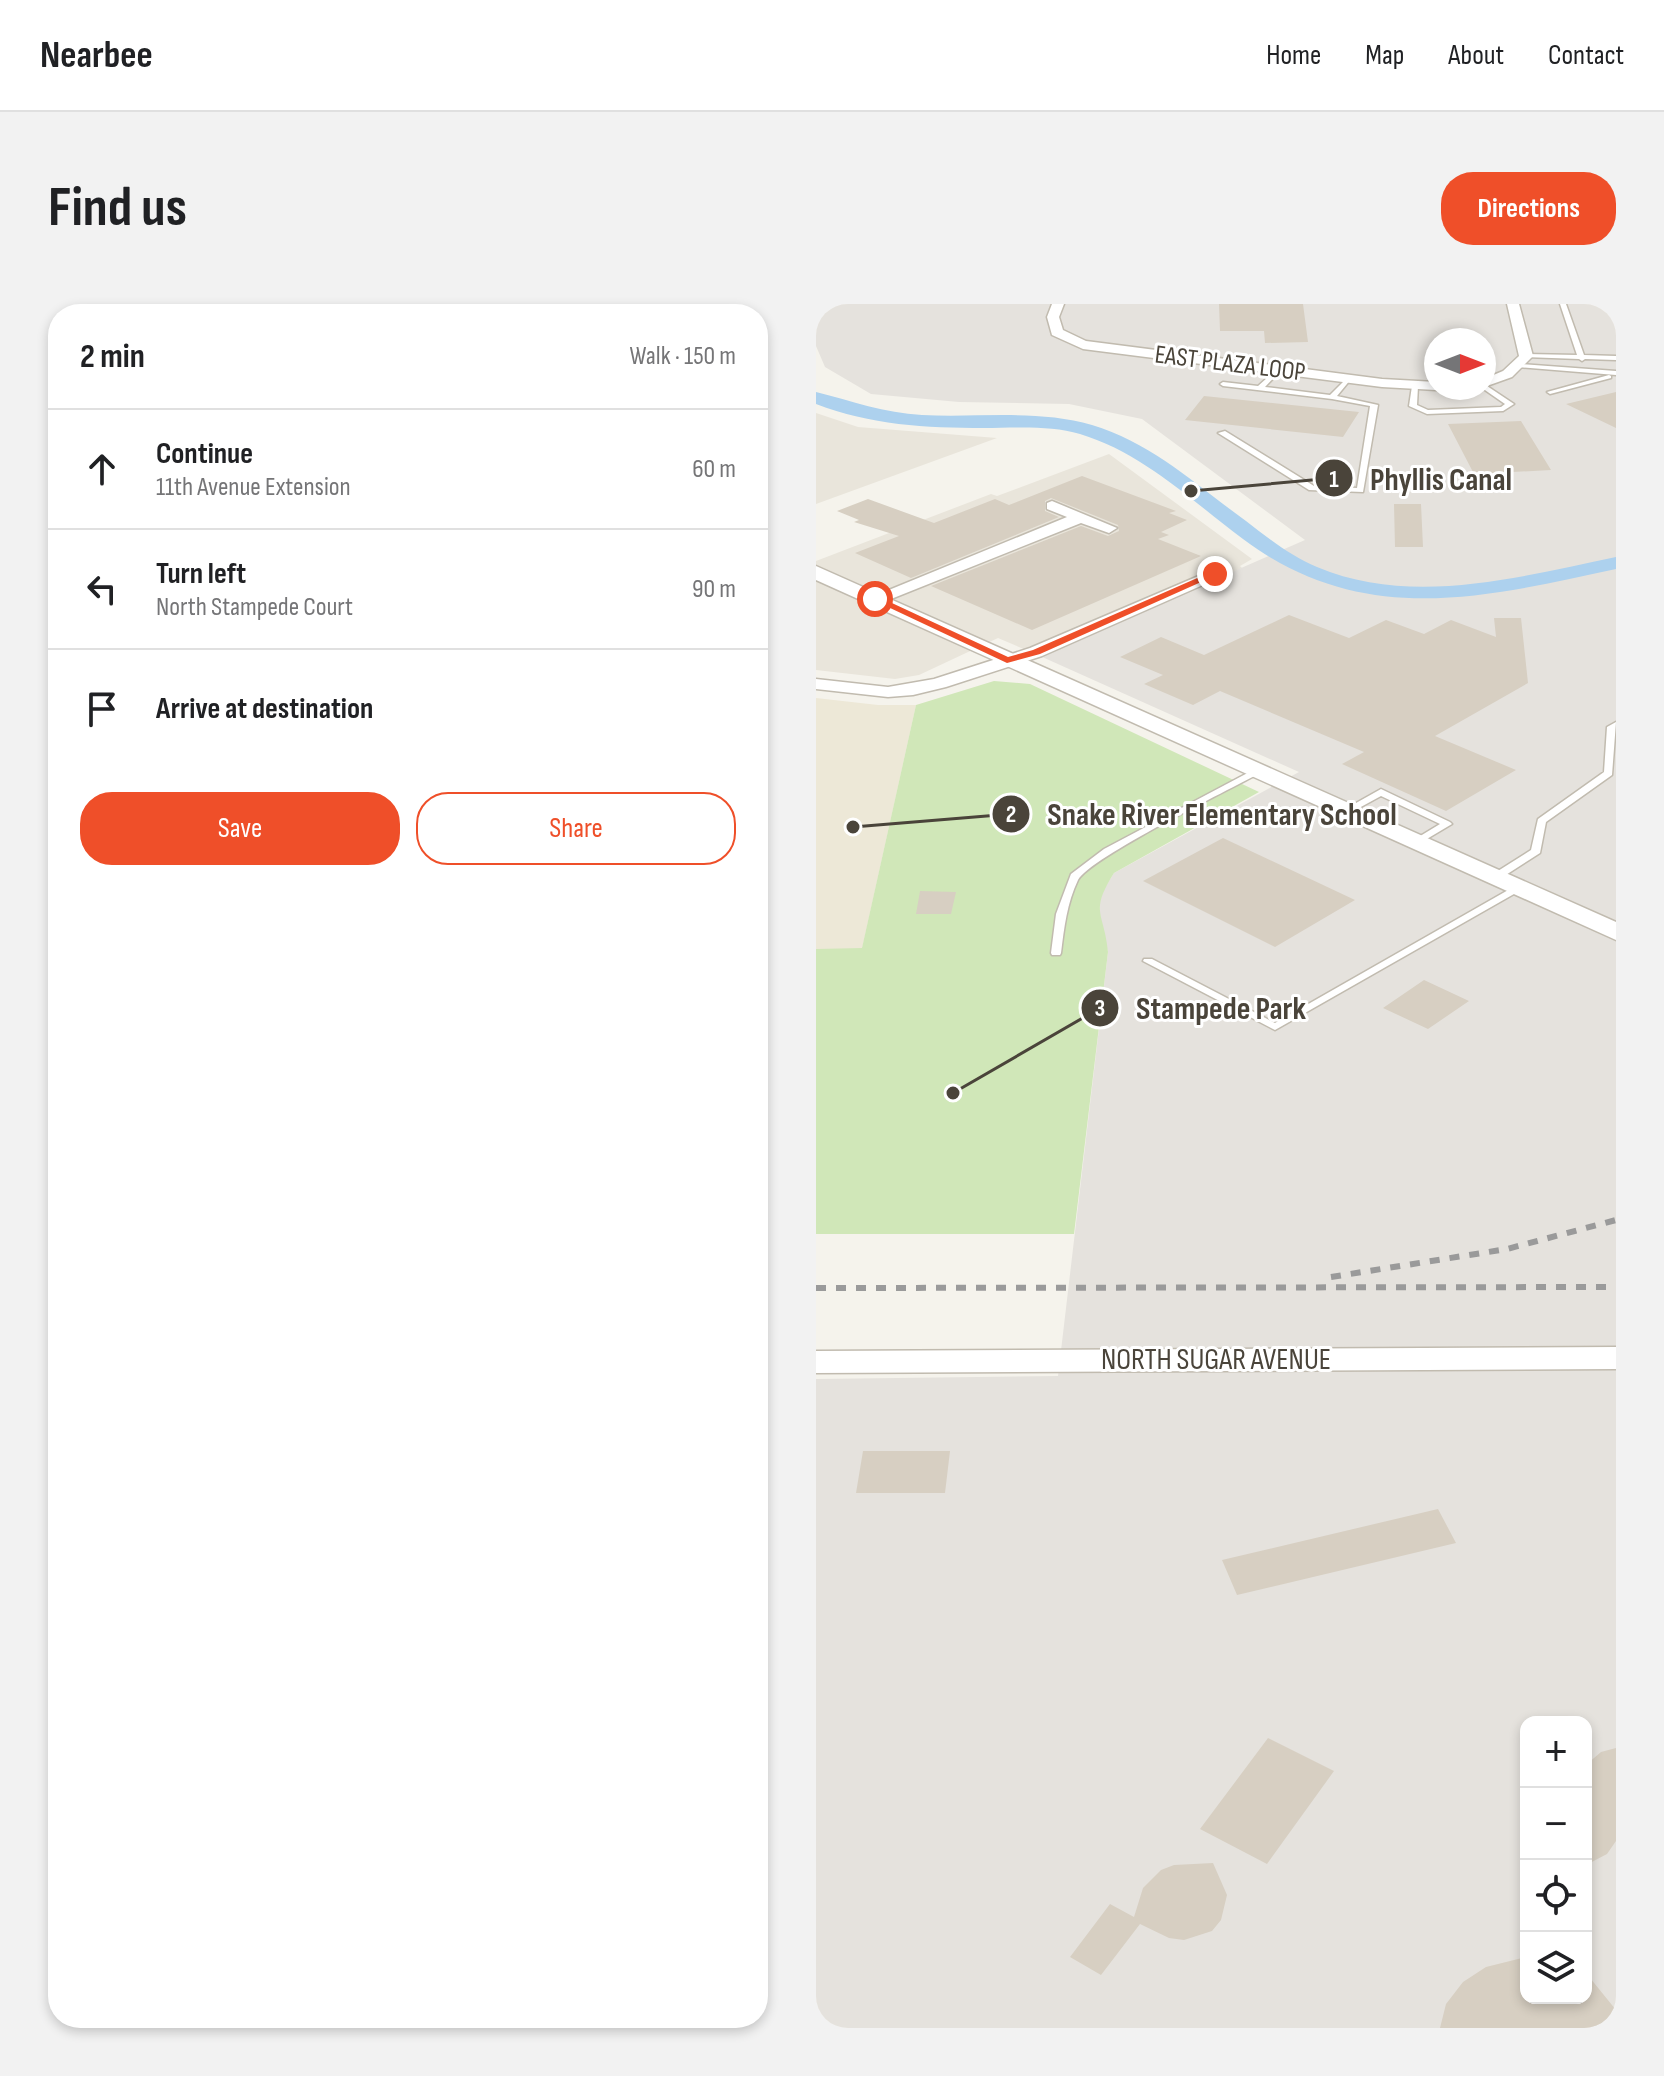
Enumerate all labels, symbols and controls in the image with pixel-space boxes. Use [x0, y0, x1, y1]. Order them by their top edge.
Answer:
text: Nearbee [40, 33, 153, 78]
text: Home [1266, 39, 1321, 72]
text: Map [1365, 39, 1404, 72]
text: About [1448, 39, 1504, 72]
text: Contact [1548, 39, 1624, 72]
button: Directions [1441, 172, 1616, 245]
text: Find us [48, 175, 187, 242]
north arrow [1424, 328, 1496, 400]
text: 2 min [80, 336, 145, 377]
street label: EAST PLAZA LOOP [1153, 339, 1307, 389]
text: Walk · 150 m [630, 341, 736, 372]
text: Continue [156, 436, 253, 472]
icon: ahead [80, 447, 124, 491]
callout: Phyllis Canal [1314, 450, 1528, 506]
text: 60 m [692, 454, 736, 485]
text: Phyllis Canal [1370, 461, 1512, 500]
text: 1 [1329, 465, 1339, 494]
text: 11th Avenue Extension [156, 472, 351, 503]
text: Turn left [156, 556, 246, 592]
route end [1197, 556, 1233, 592]
icon: left [80, 567, 124, 611]
text: 90 m [692, 574, 736, 605]
route start [857, 581, 893, 617]
text: North Stampede Court [156, 592, 353, 623]
icon: arrive [80, 687, 124, 731]
text: Arrive at destination [156, 691, 373, 727]
callout: Snake River Elementary School [991, 786, 1412, 842]
button: Save [80, 792, 400, 865]
button: Share [416, 792, 736, 865]
text: Snake River Elementary School [1047, 796, 1397, 835]
text: 2 [1006, 800, 1016, 829]
callout: Stampede Park [1080, 980, 1322, 1036]
text: Stampede Park [1136, 990, 1307, 1029]
text: 3 [1095, 994, 1105, 1023]
street label: NORTH SUGAR AVENUE [1101, 1342, 1331, 1378]
map controls [1520, 1716, 1592, 2004]
button: + [1520, 1716, 1592, 1788]
button: − [1520, 1788, 1592, 1860]
button: locate [1520, 1860, 1592, 1932]
button: layers [1520, 1932, 1592, 2004]

